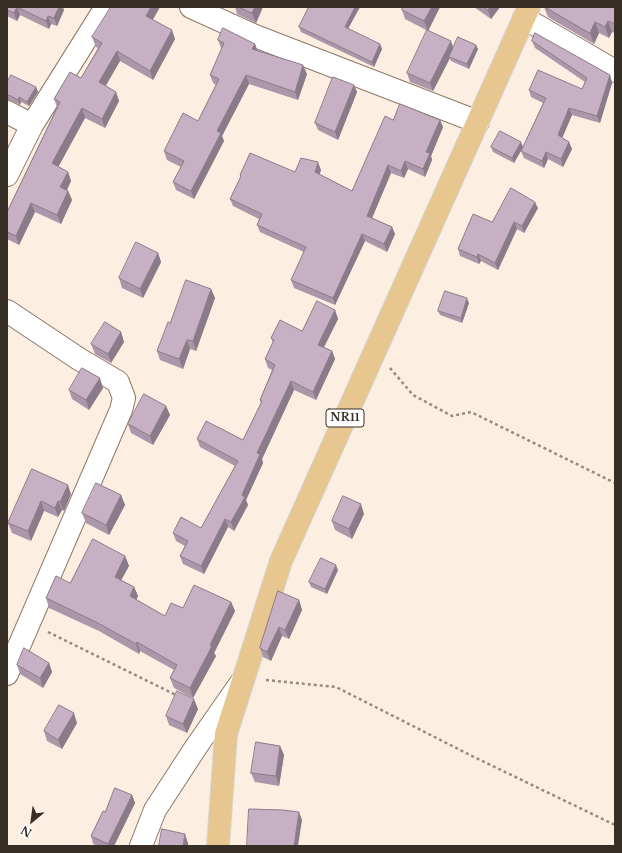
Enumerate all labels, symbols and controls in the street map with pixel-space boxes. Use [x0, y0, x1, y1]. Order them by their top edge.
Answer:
road number: NR11 [326, 409, 364, 427]
north arrow [12, 801, 52, 841]
text: N [18, 823, 34, 840]

